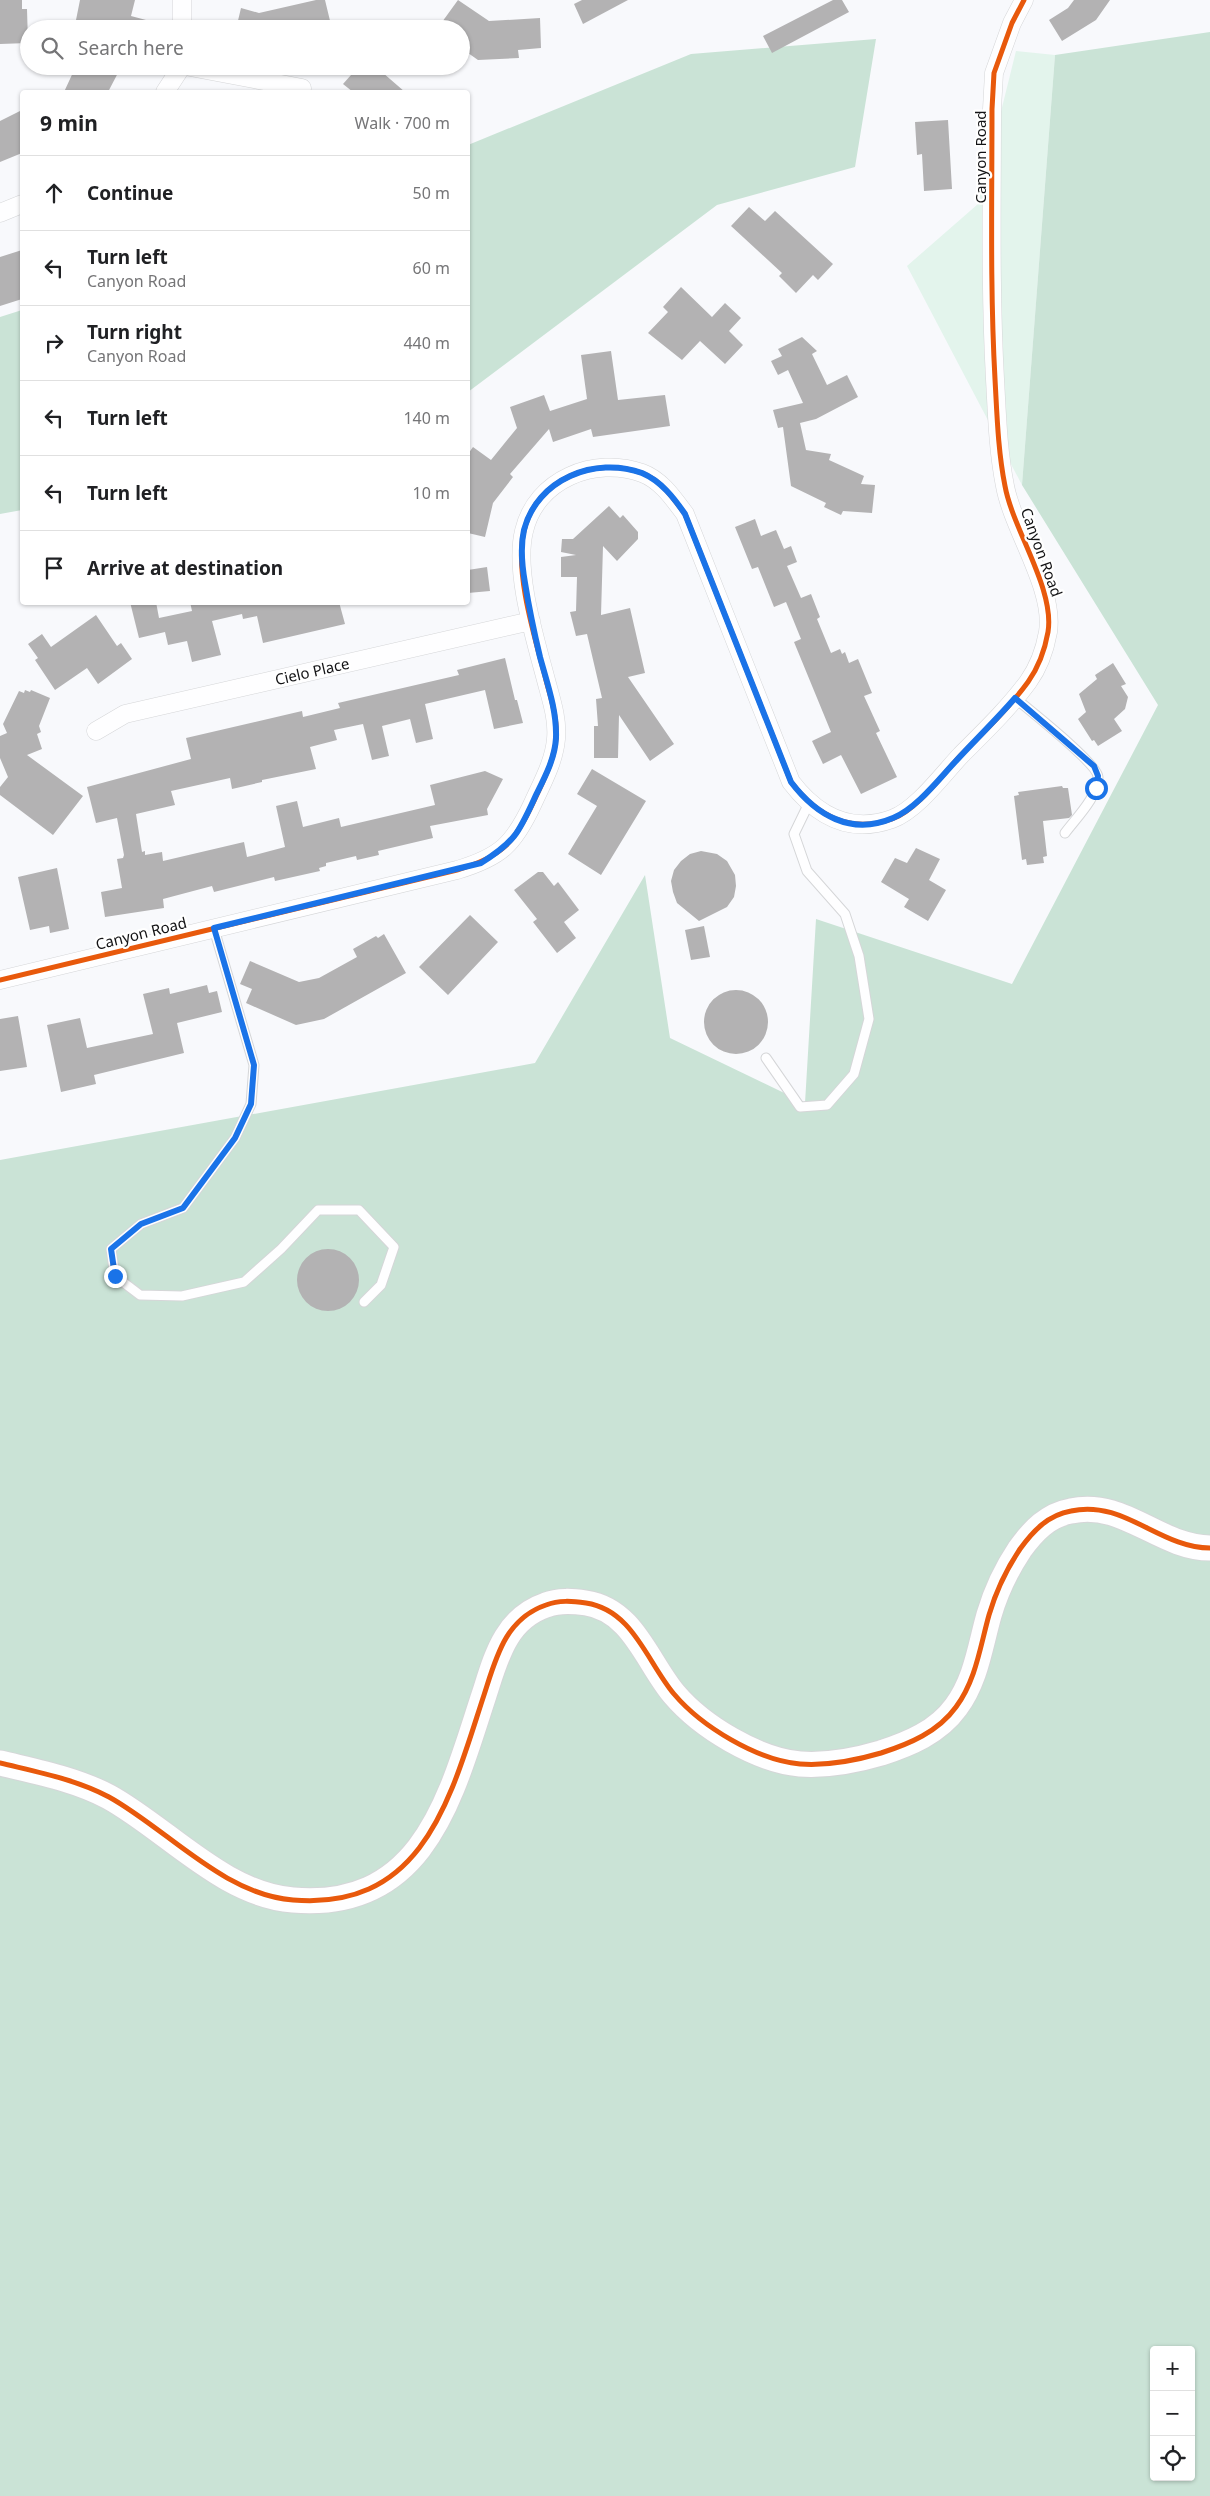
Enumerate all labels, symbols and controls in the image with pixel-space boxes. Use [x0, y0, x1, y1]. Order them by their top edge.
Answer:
search box [20, 20, 470, 75]
icon: search [38, 34, 66, 62]
text: Search here [78, 35, 184, 61]
text: 9 min [40, 109, 98, 137]
street label: Canyon Road [970, 110, 990, 204]
text: Walk · 700 m [355, 112, 450, 134]
icon: ahead [40, 179, 68, 207]
text: Continue [87, 180, 173, 206]
text: 50 m [413, 182, 450, 204]
text: Turn left [87, 244, 168, 270]
icon: left [40, 254, 68, 282]
text: 60 m [413, 257, 450, 279]
text: Canyon Road [87, 270, 186, 292]
text: Turn right [87, 319, 182, 345]
icon: right [40, 329, 68, 357]
text: 440 m [403, 332, 450, 354]
text: Canyon Road [87, 345, 186, 367]
icon: left [40, 404, 68, 432]
text: Turn left [87, 405, 168, 431]
text: 140 m [403, 407, 450, 429]
icon: left [40, 479, 68, 507]
text: Turn left [87, 480, 168, 506]
text: 10 m [413, 482, 450, 504]
street label: Canyon Road [1017, 505, 1067, 599]
icon: arrive [40, 554, 68, 582]
text: Arrive at destination [87, 555, 283, 581]
street label: Cielo Place [273, 653, 351, 689]
route start [1085, 777, 1108, 800]
street label: Canyon Road [93, 912, 189, 954]
route end [104, 1265, 127, 1288]
map controls [1150, 2346, 1195, 2481]
button: + [1150, 2346, 1195, 2391]
button: − [1150, 2391, 1195, 2436]
button: locate [1150, 2436, 1195, 2481]

